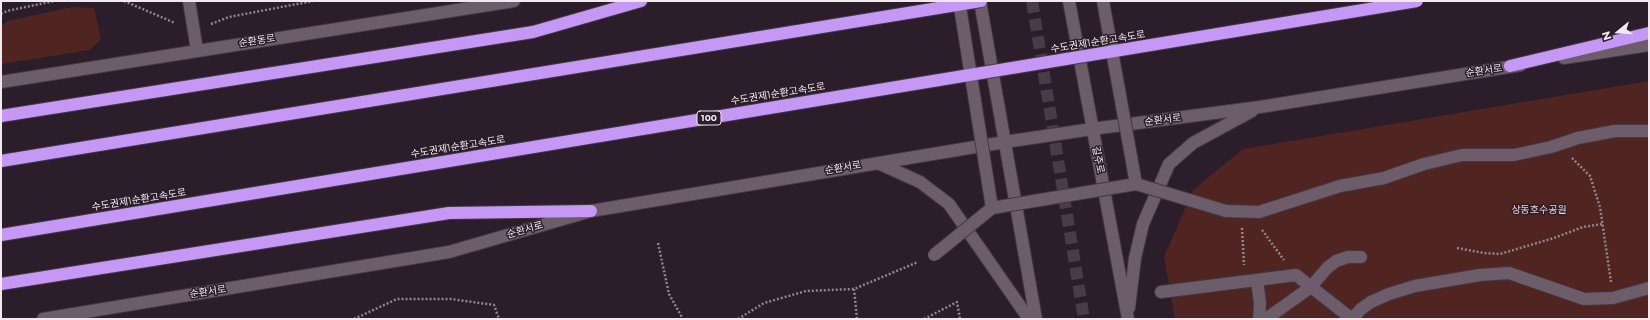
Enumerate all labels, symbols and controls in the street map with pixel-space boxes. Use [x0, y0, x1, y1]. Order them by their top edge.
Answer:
north arrow [1598, 12, 1638, 52]
street label: 수도권제1순환고속도로 [1050, 29, 1146, 55]
text: N [1599, 29, 1615, 42]
street label: 순환동로 [238, 32, 276, 50]
street label: 순환서로 [1465, 62, 1503, 80]
street label: 수도권제1순환고속도로 [730, 81, 826, 107]
road number: 100 [697, 111, 721, 125]
street label: 순환서로 [1144, 112, 1182, 128]
street label: 수도권제1순환고속도로 [410, 134, 506, 160]
street label: 길주로 [1089, 145, 1107, 175]
street label: 순환서로 [824, 159, 862, 177]
street label: 수도권제1순환고속도로 [91, 187, 187, 213]
park label: 상동호수공원 [1511, 204, 1567, 216]
street label: 순환서로 [506, 219, 544, 241]
street label: 순환서로 [189, 283, 227, 301]

